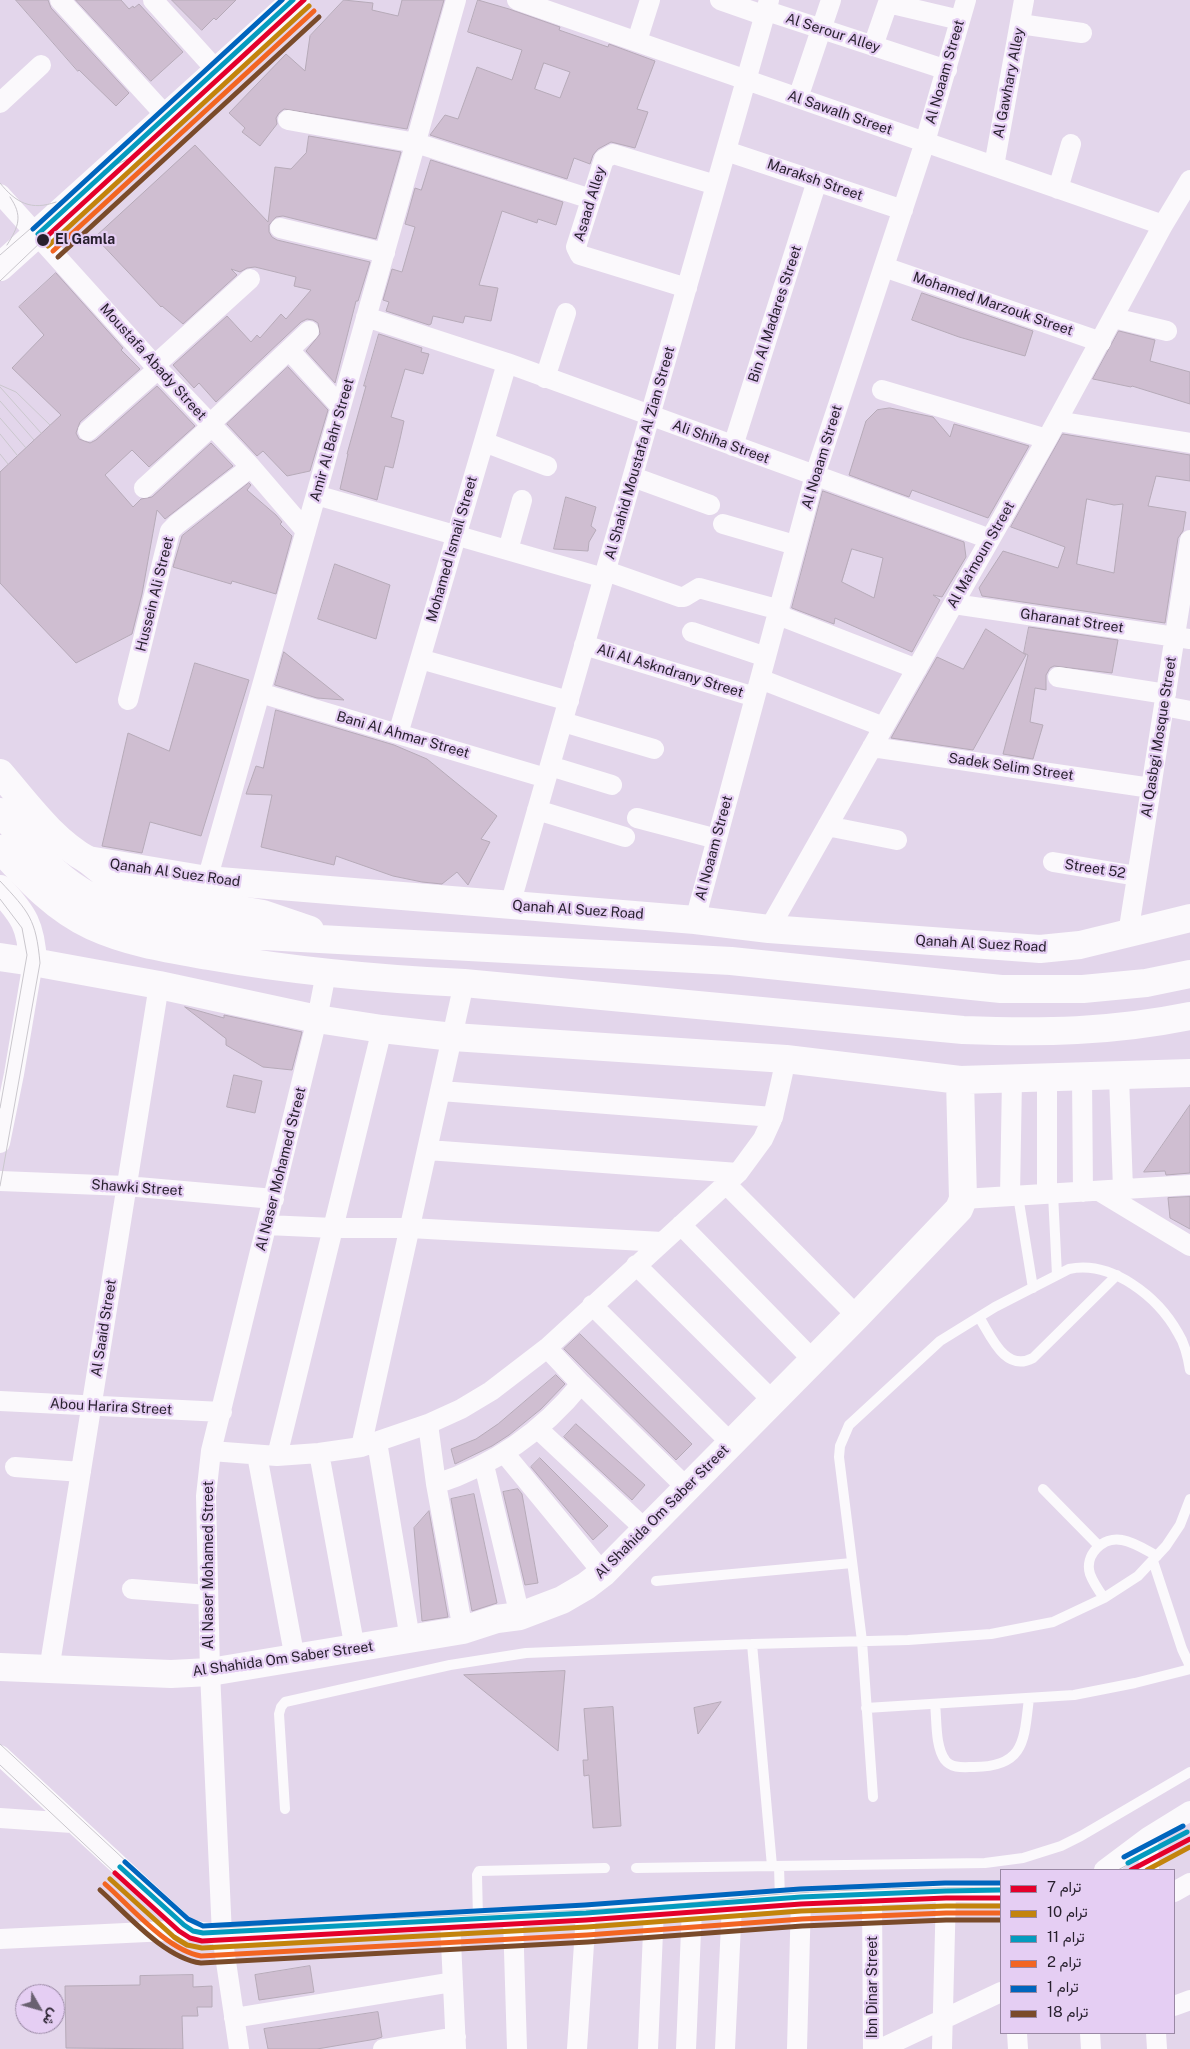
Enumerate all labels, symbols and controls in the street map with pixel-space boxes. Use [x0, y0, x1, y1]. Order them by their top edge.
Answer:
street label: Al Serour Alley [784, 10, 882, 56]
street label: Al Noaam Street [922, 18, 968, 126]
street label: Al Gawhary Alley [990, 27, 1028, 139]
street label: Al Sawalh Street [786, 87, 894, 139]
street label: Maraksh Street [765, 156, 865, 204]
street label: Asaad Alley [571, 165, 609, 243]
marker: El Gamla [35, 232, 51, 248]
place label: El Gamla [55, 232, 115, 248]
street label: Bin Al Madares Street [745, 243, 805, 385]
street label: Mohamed Marzouk Street [911, 269, 1075, 339]
street label: Moustafa Abady Street [96, 300, 210, 424]
street label: Al Shahid Moustafa Al Zian Street [601, 345, 679, 561]
street label: Amir Al Bahr Street [306, 377, 358, 503]
street label: Al Noaam Street [798, 403, 846, 511]
street label: Ali Shiha Street [670, 417, 772, 467]
street label: Mohamed Ismail Street [423, 474, 481, 624]
street label: Al Ma'moun Street [944, 499, 1018, 611]
street label: Hussein Ali Street [133, 535, 177, 653]
street label: Gharanat Street [1019, 605, 1125, 637]
street label: Ali Al Askndrany Street [595, 641, 745, 701]
street label: Al Qasbgi Mosque Street [1138, 655, 1180, 819]
street label: Bani Al Ahmar Street [335, 708, 471, 762]
street label: Sadek Selim Street [947, 750, 1075, 784]
street label: Al Noaam Street [692, 794, 736, 902]
street label: Qanah Al Suez Road [109, 856, 241, 890]
street label: Street 52 [1063, 856, 1127, 882]
street label: Qanah Al Suez Road [512, 897, 644, 923]
street label: Qanah Al Suez Road [915, 932, 1047, 956]
street label: Al Naser Mohamed Street [252, 1085, 310, 1253]
street label: Shawki Street [91, 1176, 183, 1200]
street label: Al Saaid Street [88, 1278, 120, 1378]
street label: Abou Harira Street [49, 1395, 173, 1419]
street label: Al Shahida Om Saber Street [592, 1442, 732, 1582]
street label: Al Naser Mohamed Street [201, 1481, 217, 1649]
street label: Al Shahida Om Saber Street [191, 1638, 375, 1680]
legend [1000, 1869, 1175, 2034]
text: ترام 7 [1047, 1878, 1081, 1895]
text: ترام 10 [1047, 1903, 1088, 1920]
text: ترام 11 [1047, 1928, 1085, 1945]
street label: Ibn Dinar Street [865, 1936, 881, 2038]
text: ترام 2 [1047, 1953, 1081, 1970]
text: ترام 1 [1047, 1978, 1079, 1995]
north arrow [15, 1984, 65, 2034]
text: ترام 18 [1047, 2003, 1088, 2020]
text: ش [40, 2006, 63, 2029]

